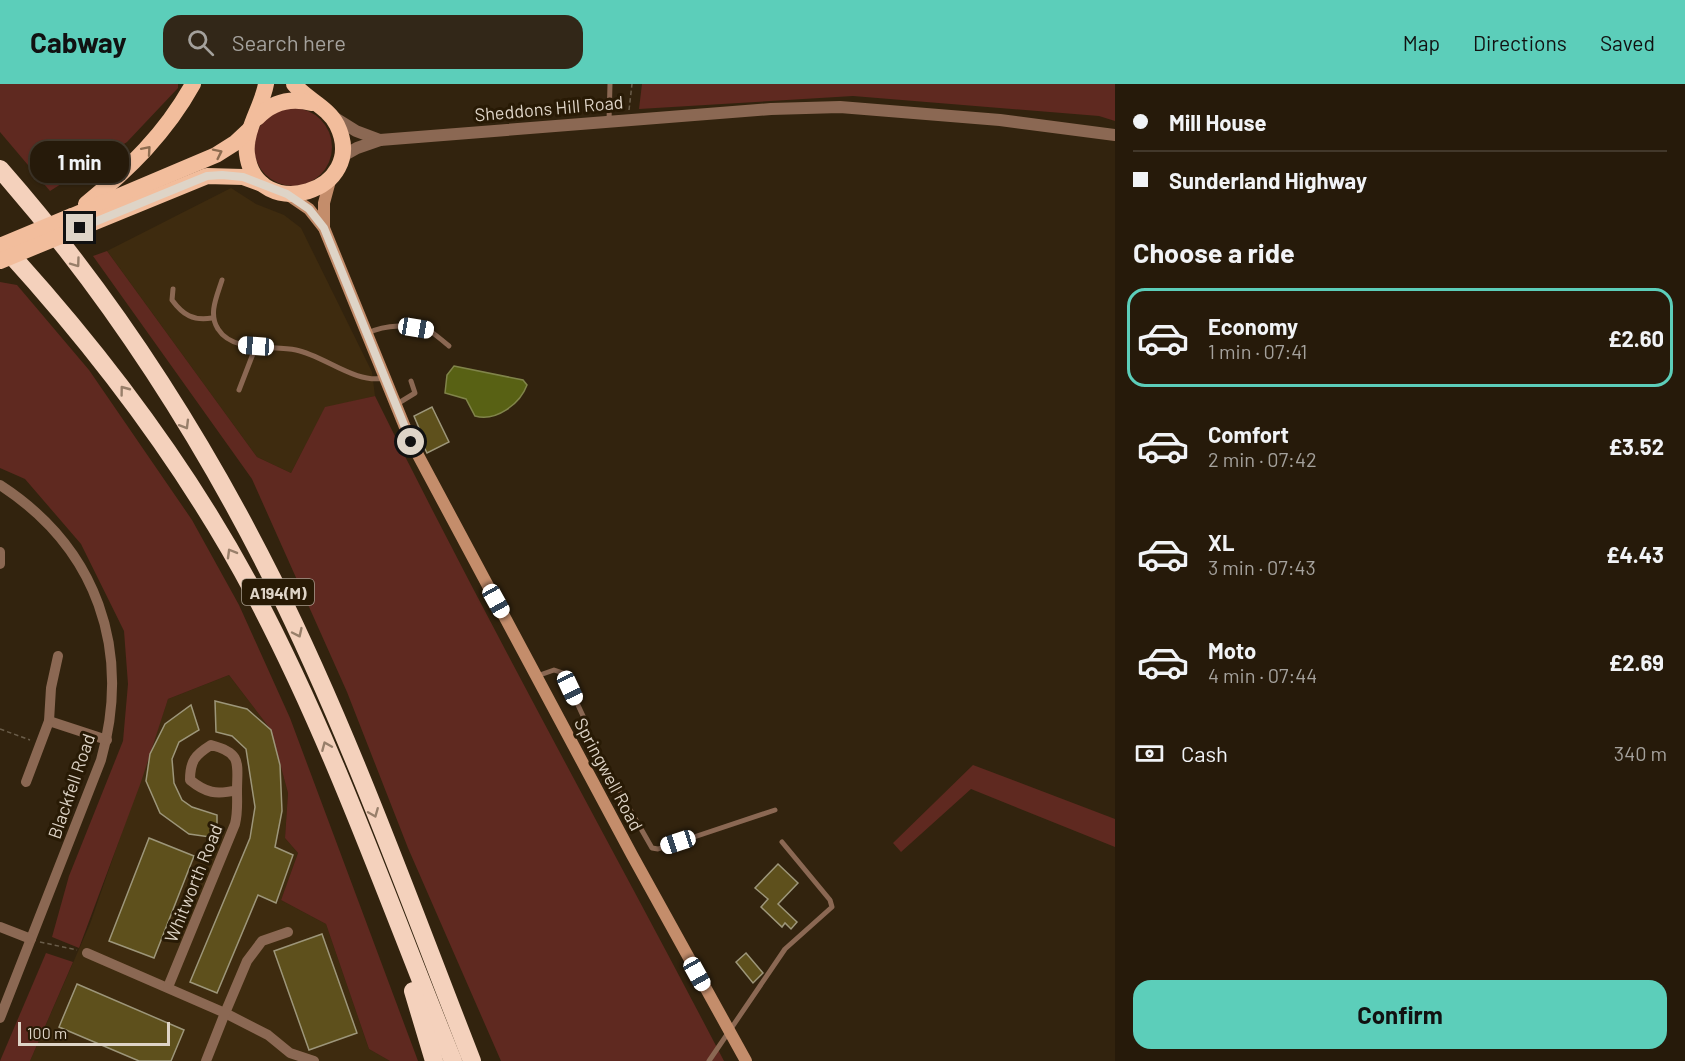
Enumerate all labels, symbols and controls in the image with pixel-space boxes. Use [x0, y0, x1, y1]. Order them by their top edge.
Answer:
search box [163, 15, 583, 69]
text: Cabway [30, 25, 127, 59]
icon: search [184, 26, 217, 59]
text: Search here [232, 29, 346, 55]
text: Map [1403, 30, 1440, 55]
text: Directions [1473, 30, 1567, 55]
text: Saved [1600, 30, 1655, 55]
street label: Sheddons Hill Road [474, 91, 624, 125]
text: Mill House [1169, 109, 1267, 135]
callout: 1 min [31, 141, 130, 183]
one-way arrow [139, 145, 150, 156]
one-way arrow [212, 149, 223, 161]
text: 1 min [58, 150, 101, 174]
text: Sunderland Highway [1169, 167, 1367, 193]
route end [66, 214, 93, 241]
text: Choose a ride [1133, 236, 1295, 268]
one-way arrow [69, 257, 80, 268]
icon: car [1136, 311, 1190, 365]
text: Economy [1208, 313, 1298, 339]
car [397, 316, 435, 340]
text: £2.60 [1608, 325, 1664, 351]
car [237, 336, 275, 356]
text: 1 min · 07:41 [1208, 339, 1307, 363]
one-way arrow [120, 385, 131, 396]
one-way arrow [178, 419, 189, 429]
icon: car [1136, 419, 1190, 473]
text: Comfort [1208, 421, 1289, 447]
route start [397, 428, 424, 455]
text: £3.52 [1609, 433, 1664, 459]
text: 2 min · 07:42 [1208, 447, 1317, 471]
icon: car [1136, 527, 1190, 581]
text: XL [1208, 529, 1234, 555]
text: £4.43 [1606, 541, 1664, 567]
one-way arrow [226, 549, 238, 559]
text: 3 min · 07:43 [1208, 555, 1316, 579]
road number: A194(M) [242, 579, 314, 605]
car [479, 581, 513, 621]
one-way arrow [290, 627, 302, 638]
icon: car [1136, 635, 1190, 689]
text: Moto [1208, 637, 1256, 663]
text: £2.69 [1609, 649, 1664, 675]
text: 4 min · 07:44 [1208, 663, 1317, 687]
car [554, 668, 586, 708]
street label: Springwell Road [570, 714, 648, 834]
street label: Blackfell Road [43, 730, 99, 842]
icon: cash [1133, 737, 1166, 770]
text: Cash [1181, 740, 1228, 766]
text: 340 m [1614, 741, 1667, 765]
one-way arrow [321, 742, 333, 753]
one-way arrow [367, 806, 379, 817]
street label: Whitworth Road [159, 821, 227, 945]
car [658, 828, 698, 856]
car [680, 954, 714, 994]
button: Confirm [1133, 980, 1667, 1049]
scale bar [18, 1019, 170, 1046]
text: 100 m [27, 1023, 67, 1042]

